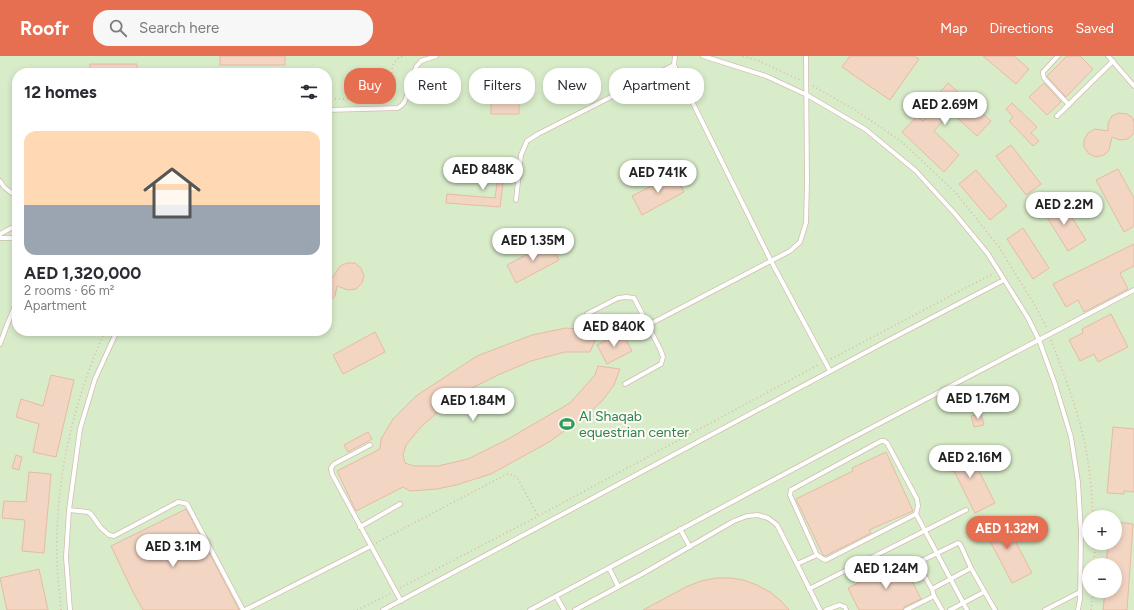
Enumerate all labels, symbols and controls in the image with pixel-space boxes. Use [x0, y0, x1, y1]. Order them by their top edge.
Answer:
search box [93, 10, 373, 46]
text: Roofr [20, 17, 69, 40]
icon: search [107, 17, 129, 39]
text: Search here [139, 19, 219, 37]
text: Map [940, 20, 968, 37]
text: Directions [990, 20, 1053, 37]
text: Saved [1075, 20, 1114, 37]
chip: Buy [344, 68, 396, 104]
chip: Rent [404, 68, 461, 104]
chip: Filters [469, 68, 535, 104]
chip: New [543, 68, 601, 104]
chip: Apartment [609, 68, 704, 104]
icon: filters [298, 81, 320, 103]
text: 12 homes [24, 82, 97, 102]
pin: AED 2.69M [899, 92, 991, 126]
text: AED 2.69M [912, 97, 978, 112]
icon: home [136, 157, 208, 229]
pin: AED 848K [442, 157, 524, 191]
pin: AED 741K [617, 160, 699, 194]
text: AED 848K [452, 162, 514, 177]
text: AED 741K [629, 165, 687, 180]
pin: AED 2.2M [1023, 192, 1105, 226]
text: AED 2.2M [1035, 197, 1093, 212]
pin: AED 1.35M [487, 228, 579, 262]
text: AED 1.35M [501, 233, 565, 248]
text: AED 1,320,000 [24, 263, 141, 283]
text: 2 rooms · 66 m² [24, 283, 114, 298]
text: Apartment [24, 298, 87, 313]
pin: AED 840K [573, 314, 655, 348]
text: AED 840K [583, 319, 645, 334]
pin: AED 1.76M [932, 386, 1024, 420]
pin: AED 1.84M [427, 388, 519, 422]
text: AED 1.76M [946, 391, 1010, 406]
text: AED 1.84M [440, 393, 506, 408]
place label: Al Shaqab equestrian center [579, 408, 689, 441]
sports icon: Al Shaqab equestrian center [558, 415, 576, 433]
pin: AED 2.16M [924, 445, 1016, 479]
text: AED 2.16M [938, 450, 1002, 465]
map controls [1082, 510, 1122, 598]
button: + [1082, 510, 1122, 550]
pin: AED 1.32M [961, 516, 1053, 550]
text: AED 1.32M [975, 521, 1039, 536]
pin: AED 3.1M [132, 534, 214, 568]
text: AED 3.1M [145, 539, 201, 554]
pin: AED 1.24M [840, 556, 932, 590]
button: − [1082, 558, 1122, 598]
text: AED 1.24M [854, 561, 918, 576]

